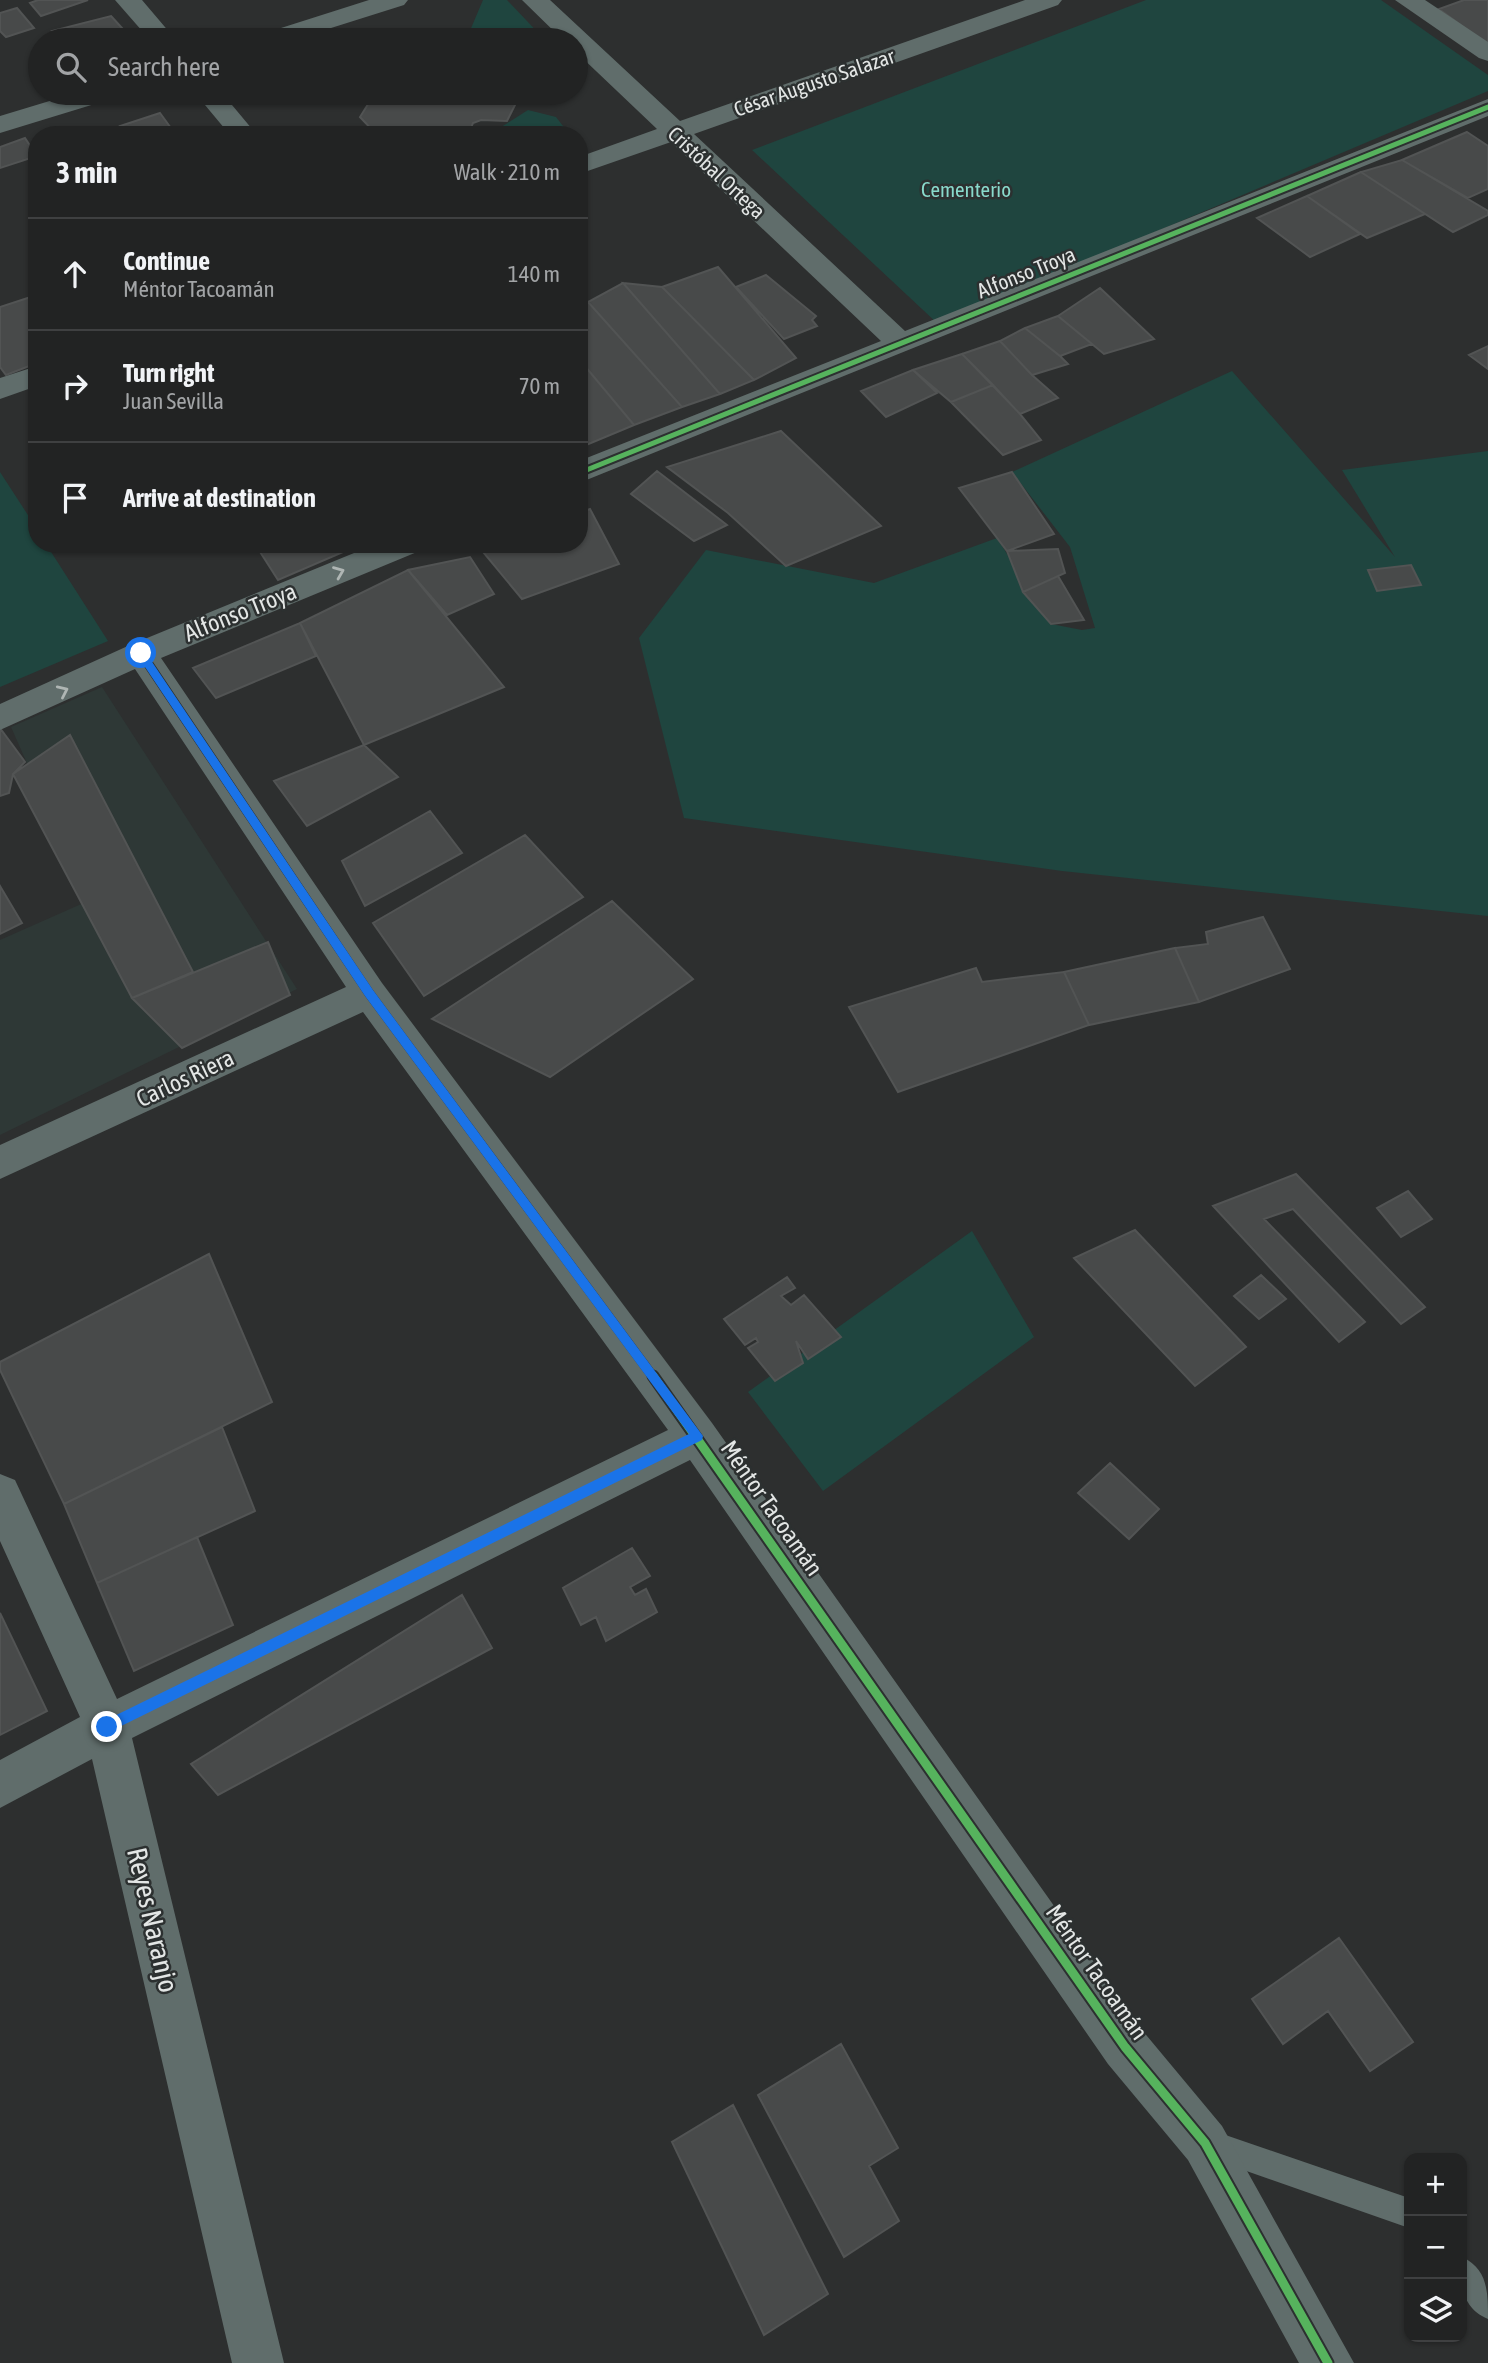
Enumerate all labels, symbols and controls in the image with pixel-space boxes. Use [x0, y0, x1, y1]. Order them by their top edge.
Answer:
search box [28, 28, 588, 105]
street label: César Augusto Salazar [731, 43, 898, 121]
icon: search [52, 48, 90, 86]
text: Search here [108, 52, 220, 82]
street label: Cristóbal Ortega [664, 121, 770, 223]
text: 3 min [56, 155, 117, 189]
text: Walk · 210 m [454, 159, 560, 185]
park label: Cementerio [921, 177, 1011, 201]
street label: Alfonso Troya [973, 241, 1079, 303]
text: Continue [123, 246, 210, 276]
icon: ahead [56, 255, 94, 293]
text: 140 m [508, 261, 560, 287]
text: Méntor Tacoamán [123, 276, 275, 302]
text: Turn right [123, 358, 214, 388]
icon: right [56, 367, 94, 405]
text: 70 m [519, 373, 560, 399]
text: Juan Sevilla [123, 388, 224, 414]
icon: arrive [56, 479, 94, 517]
text: Arrive at destination [123, 483, 316, 513]
one-way arrow [332, 566, 344, 580]
street label: Alfonso Troya [180, 577, 300, 647]
route start [125, 637, 156, 668]
one-way arrow [55, 685, 68, 699]
street label: Carlos Riera [132, 1044, 238, 1112]
street label: Méntor Tacoamán [716, 1435, 828, 1581]
route end [91, 1711, 122, 1742]
street label: Reyes Naranjo [121, 1845, 185, 1995]
street label: Méntor Tacoamán [1041, 1899, 1153, 2045]
map controls [1404, 2153, 1467, 2342]
button: + [1404, 2153, 1467, 2216]
button: − [1404, 2216, 1467, 2279]
button: layers [1404, 2279, 1467, 2342]

